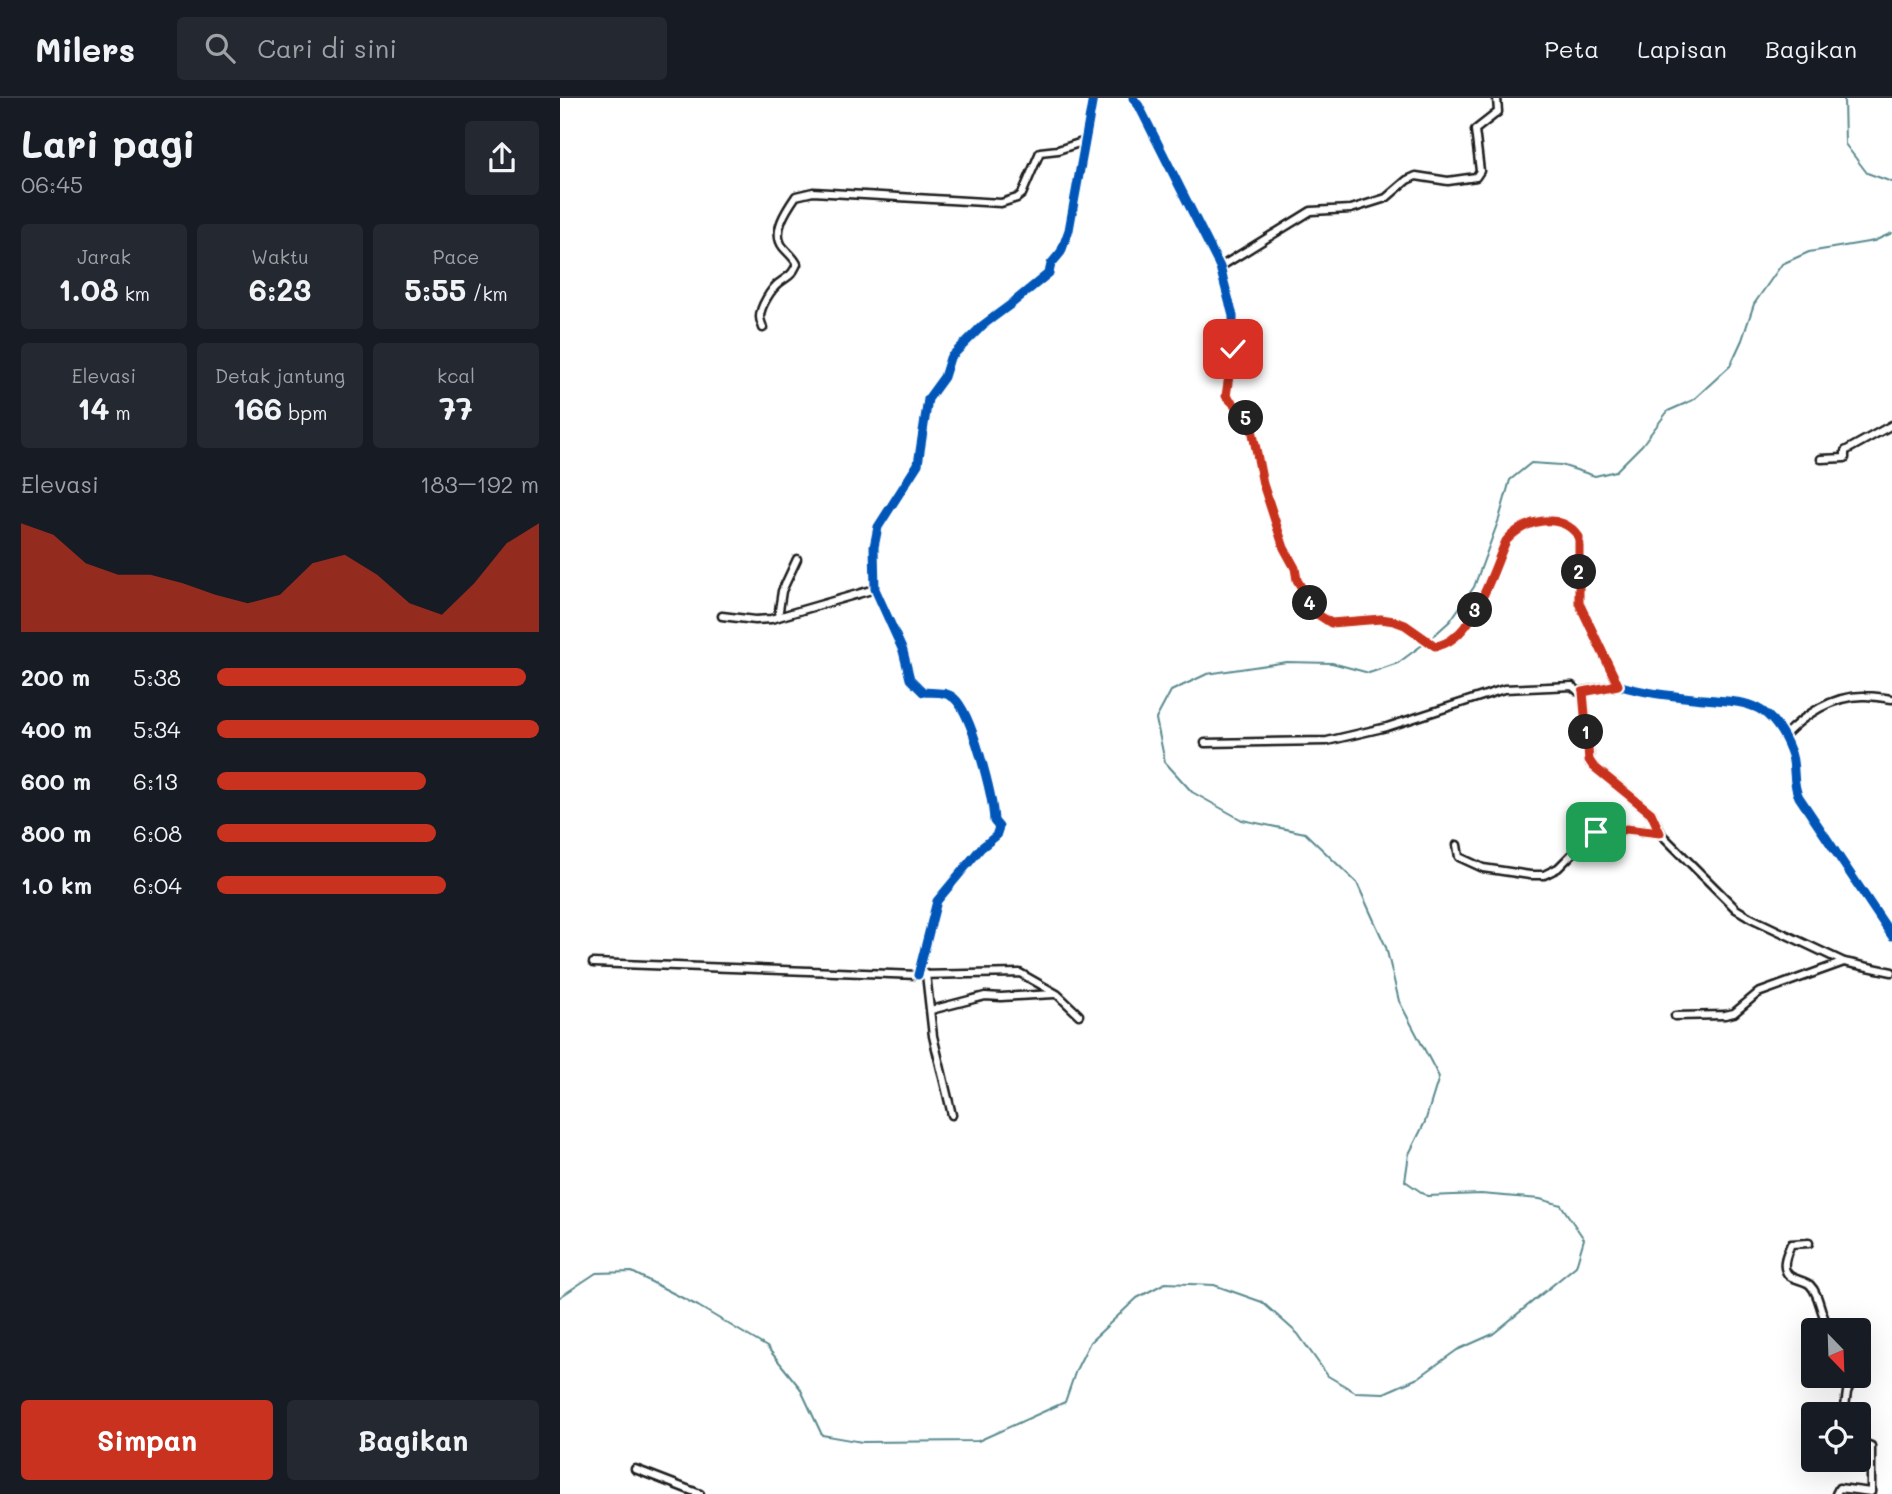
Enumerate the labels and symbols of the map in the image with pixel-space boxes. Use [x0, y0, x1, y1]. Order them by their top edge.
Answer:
pin [1203, 319, 1263, 379]
pin: 5 [1228, 400, 1264, 436]
pin: 2 [1562, 554, 1596, 589]
pin: 4 [1292, 586, 1328, 620]
pin: 3 [1458, 592, 1492, 628]
pin: 1 [1569, 714, 1604, 750]
pin [1566, 802, 1626, 862]
north arrow [1801, 1318, 1871, 1388]

